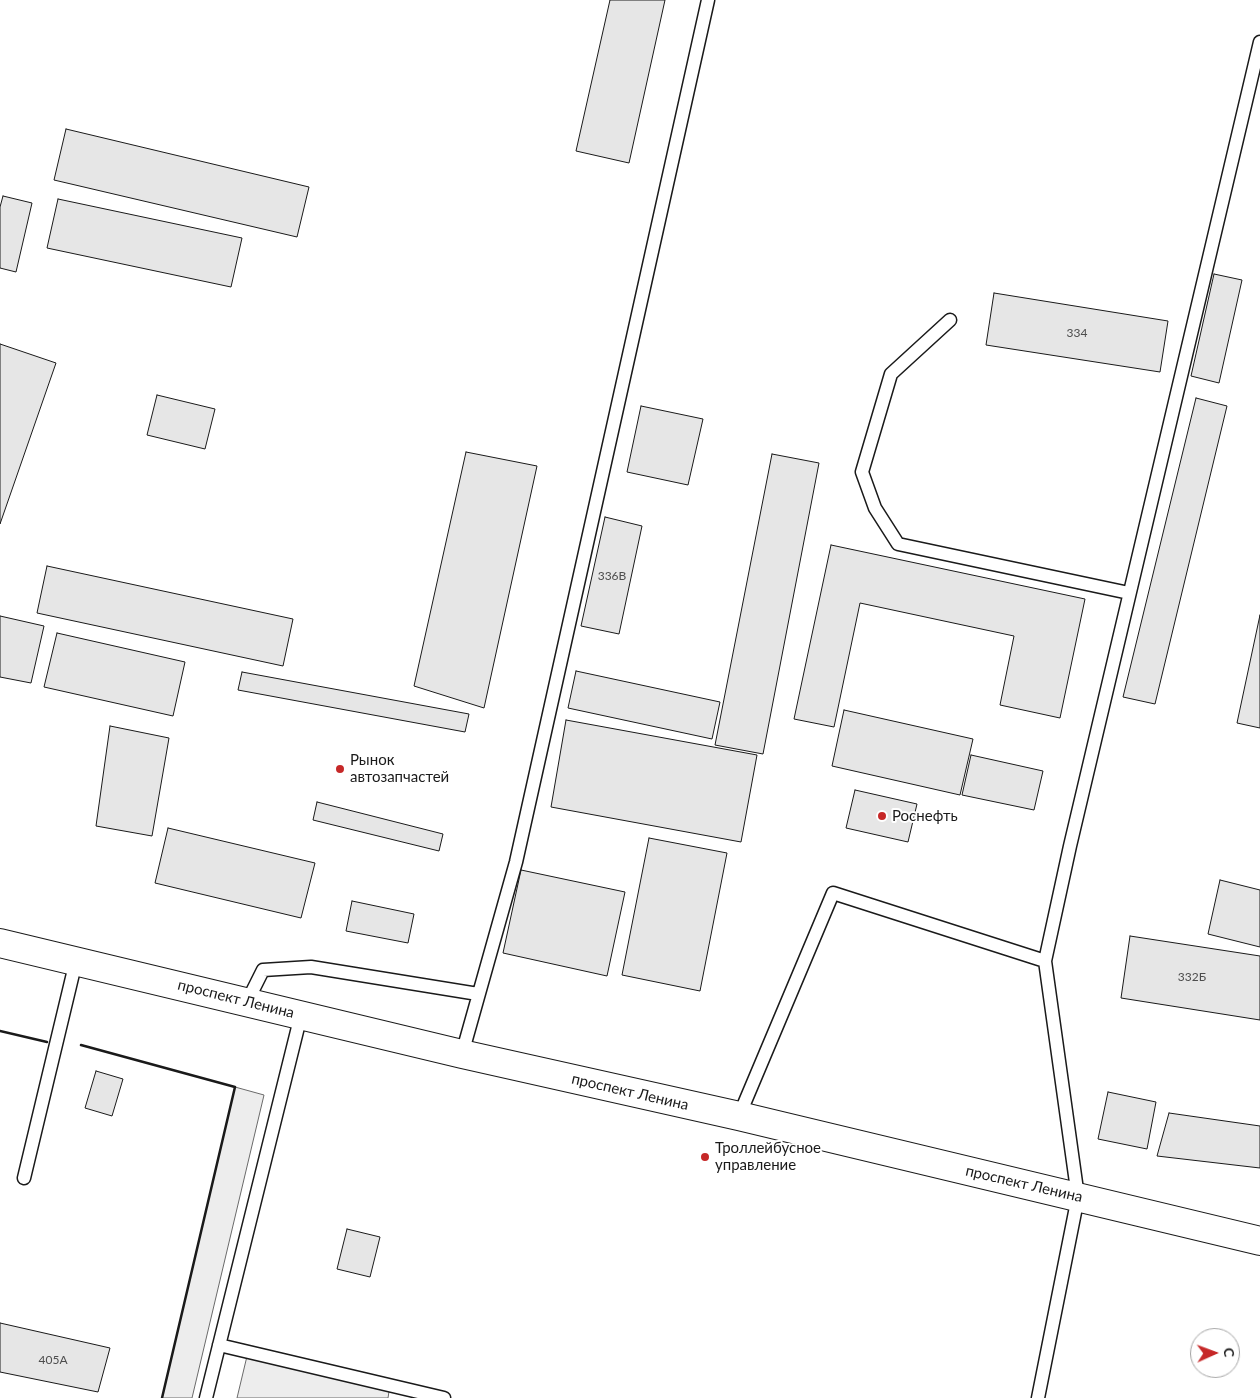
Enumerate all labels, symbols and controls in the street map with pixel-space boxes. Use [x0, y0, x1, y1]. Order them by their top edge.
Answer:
house number: 334 [1067, 326, 1087, 340]
house number: 336В [598, 569, 626, 583]
place label: Рынок автозапчастей [350, 751, 449, 786]
marker: Рынок автозапчастей [334, 763, 346, 775]
place label: Роснефть [892, 807, 958, 825]
marker: Роснефть [876, 810, 888, 822]
house number: 332Б [1178, 970, 1206, 984]
street label: проспект Ленина [176, 976, 296, 1022]
street label: проспект Ленина [570, 1070, 690, 1114]
place label: Троллейбусное управление [715, 1139, 821, 1174]
marker: Троллейбусное управление [699, 1151, 711, 1163]
street label: проспект Ленина [964, 1162, 1084, 1206]
north arrow [1190, 1328, 1240, 1378]
text: С [1221, 1348, 1238, 1357]
house number: 405А [39, 1353, 67, 1367]

